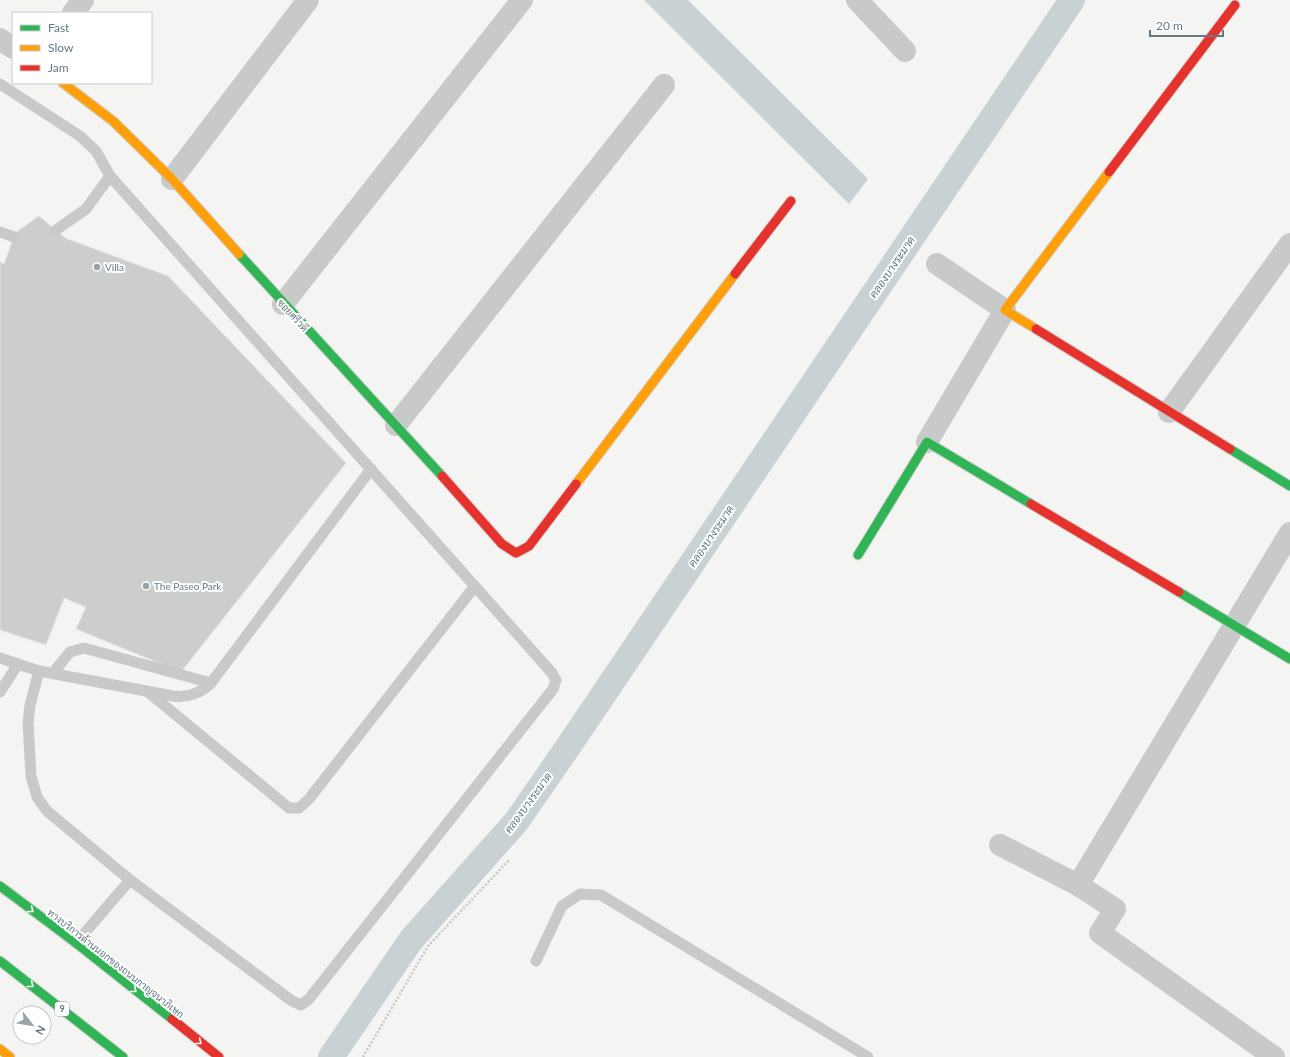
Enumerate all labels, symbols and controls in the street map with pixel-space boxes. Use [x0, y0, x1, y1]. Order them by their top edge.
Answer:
legend [12, 12, 152, 84]
scale bar [1150, 12, 1223, 38]
text: 20 m [1156, 18, 1183, 33]
text: Fast [48, 20, 70, 35]
text: Slow [48, 40, 74, 55]
text: Jam [48, 60, 69, 75]
water label: คลองบางระมาด [866, 233, 917, 300]
place label: Villa [105, 261, 124, 273]
marker: Villa [92, 262, 102, 272]
street label: ซอยศรีวดี [275, 296, 311, 334]
water label: คลองบางระมาด [685, 502, 736, 569]
place label: The Paseo Park [154, 580, 222, 592]
marker: The Paseo Park [141, 581, 151, 591]
water label: คลองบางระมาด [501, 770, 554, 836]
one-way arrow [27, 905, 34, 912]
street label: ทางบริการด้านนอกของถนนกาญจนาภิเษก [45, 906, 187, 1021]
one-way arrow [26, 981, 33, 988]
one-way arrow [129, 985, 136, 992]
road number: 9 [55, 1002, 69, 1016]
north arrow [12, 1005, 52, 1045]
text: N [33, 1023, 49, 1037]
one-way arrow [195, 1037, 202, 1044]

